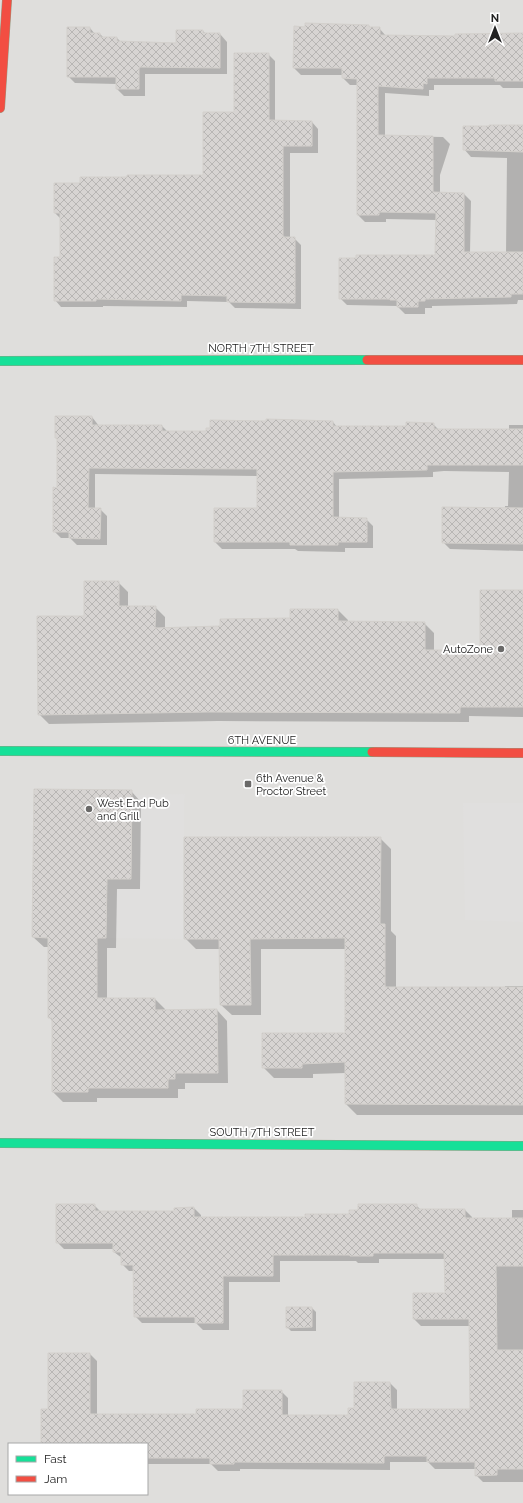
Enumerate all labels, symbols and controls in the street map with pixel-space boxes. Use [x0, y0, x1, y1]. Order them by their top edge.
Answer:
north arrow [475, 8, 515, 48]
text: N [491, 12, 499, 25]
street label: NORTH 7TH STREET [208, 342, 314, 355]
place label: AutoZone [443, 643, 494, 656]
marker: AutoZone [496, 644, 506, 654]
street label: 6TH AVENUE [228, 734, 296, 747]
place label: 6th Avenue & Proctor Street [256, 772, 326, 798]
marker: 6th Avenue & Proctor Street [243, 779, 253, 789]
place label: West End Pub and Grill [97, 797, 169, 823]
marker: West End Pub and Grill [84, 804, 94, 814]
street label: SOUTH 7TH STREET [210, 1126, 315, 1139]
legend [8, 1443, 148, 1495]
text: Fast [44, 1452, 67, 1466]
text: Jam [44, 1472, 67, 1486]

